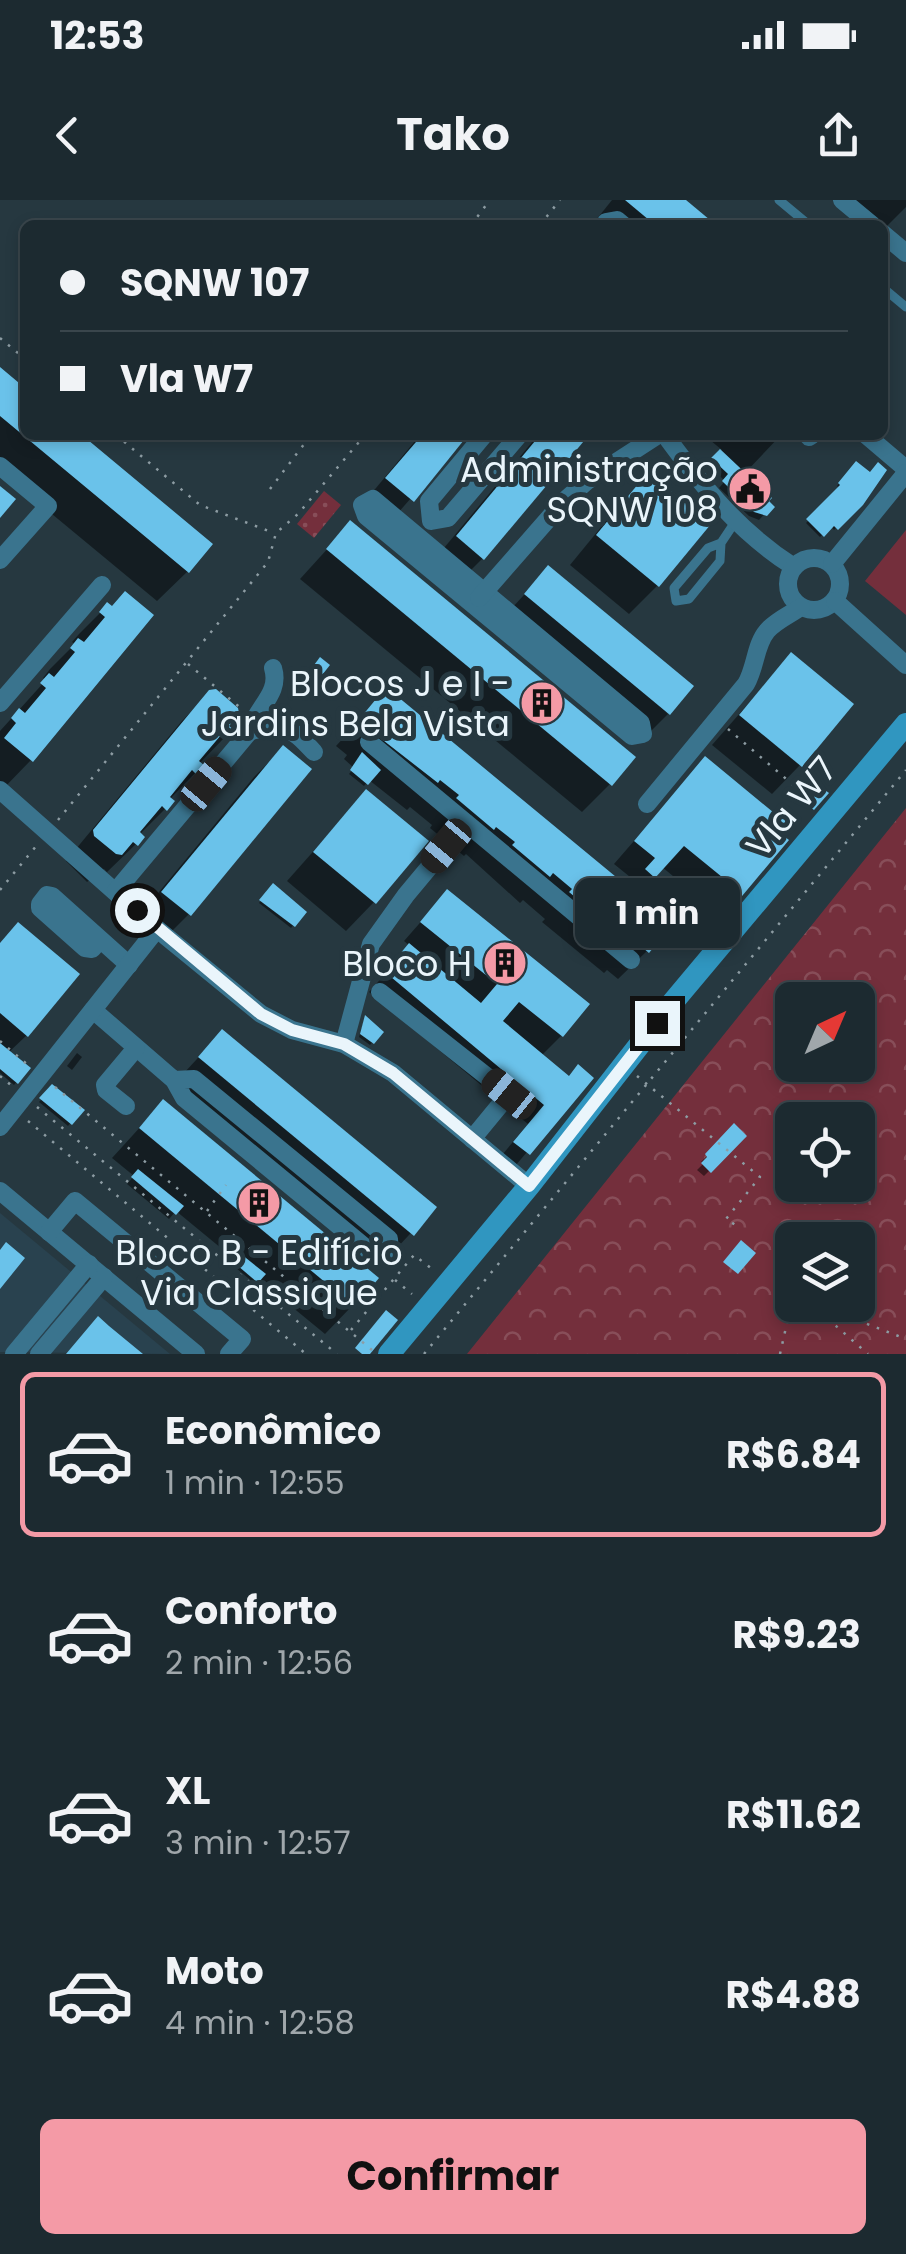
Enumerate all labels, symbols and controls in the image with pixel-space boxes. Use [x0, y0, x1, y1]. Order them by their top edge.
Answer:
text: 12:53 [50, 9, 144, 62]
text: Tako [396, 103, 510, 166]
icon: back [40, 108, 95, 163]
icon: share [811, 108, 866, 163]
text: SQNW 107 [120, 256, 309, 309]
text: Vla W7 [120, 352, 253, 405]
place label: Administração SQNW 108 [460, 445, 718, 534]
public building icon: Administração SQNW 108 [727, 466, 773, 512]
place label: Blocos J e I - Jardins Bela Vista [201, 659, 510, 748]
building icon: Blocos J e I - Jardins Bela Vista [519, 680, 565, 726]
street label: Vla W7 [734, 746, 848, 868]
car [175, 751, 237, 817]
car [415, 813, 477, 879]
callout: 1 min [574, 878, 740, 948]
route start [115, 888, 160, 933]
text: 1 min [616, 890, 699, 935]
place label: Bloco H [342, 939, 472, 988]
building icon: Bloco H [482, 940, 528, 986]
north arrow [775, 982, 875, 1082]
map controls [775, 982, 875, 1322]
route end [635, 1001, 680, 1046]
car [476, 1063, 542, 1125]
button: locate [775, 1102, 875, 1202]
building icon: Bloco B - Edifício Via Classique [236, 1180, 282, 1226]
button: layers [775, 1222, 875, 1322]
place label: Bloco B - Edifício Via Classique [115, 1228, 403, 1317]
text: Econômico [165, 1404, 381, 1457]
icon: car [45, 1410, 135, 1500]
text: R$6.84 [726, 1428, 861, 1481]
text: 1 min · 12:55 [165, 1460, 345, 1505]
text: Conforto [165, 1584, 338, 1637]
icon: car [45, 1590, 135, 1680]
text: R$9.23 [732, 1608, 861, 1661]
text: 2 min · 12:56 [165, 1640, 353, 1685]
text: XL [165, 1764, 210, 1817]
icon: car [45, 1770, 135, 1860]
text: R$11.62 [726, 1788, 861, 1841]
text: 3 min · 12:57 [165, 1820, 351, 1865]
text: Moto [165, 1944, 264, 1997]
icon: car [45, 1950, 135, 2040]
text: R$4.88 [726, 1968, 861, 2021]
text: 4 min · 12:58 [165, 2000, 355, 2045]
button: Confirmar [40, 2119, 866, 2234]

